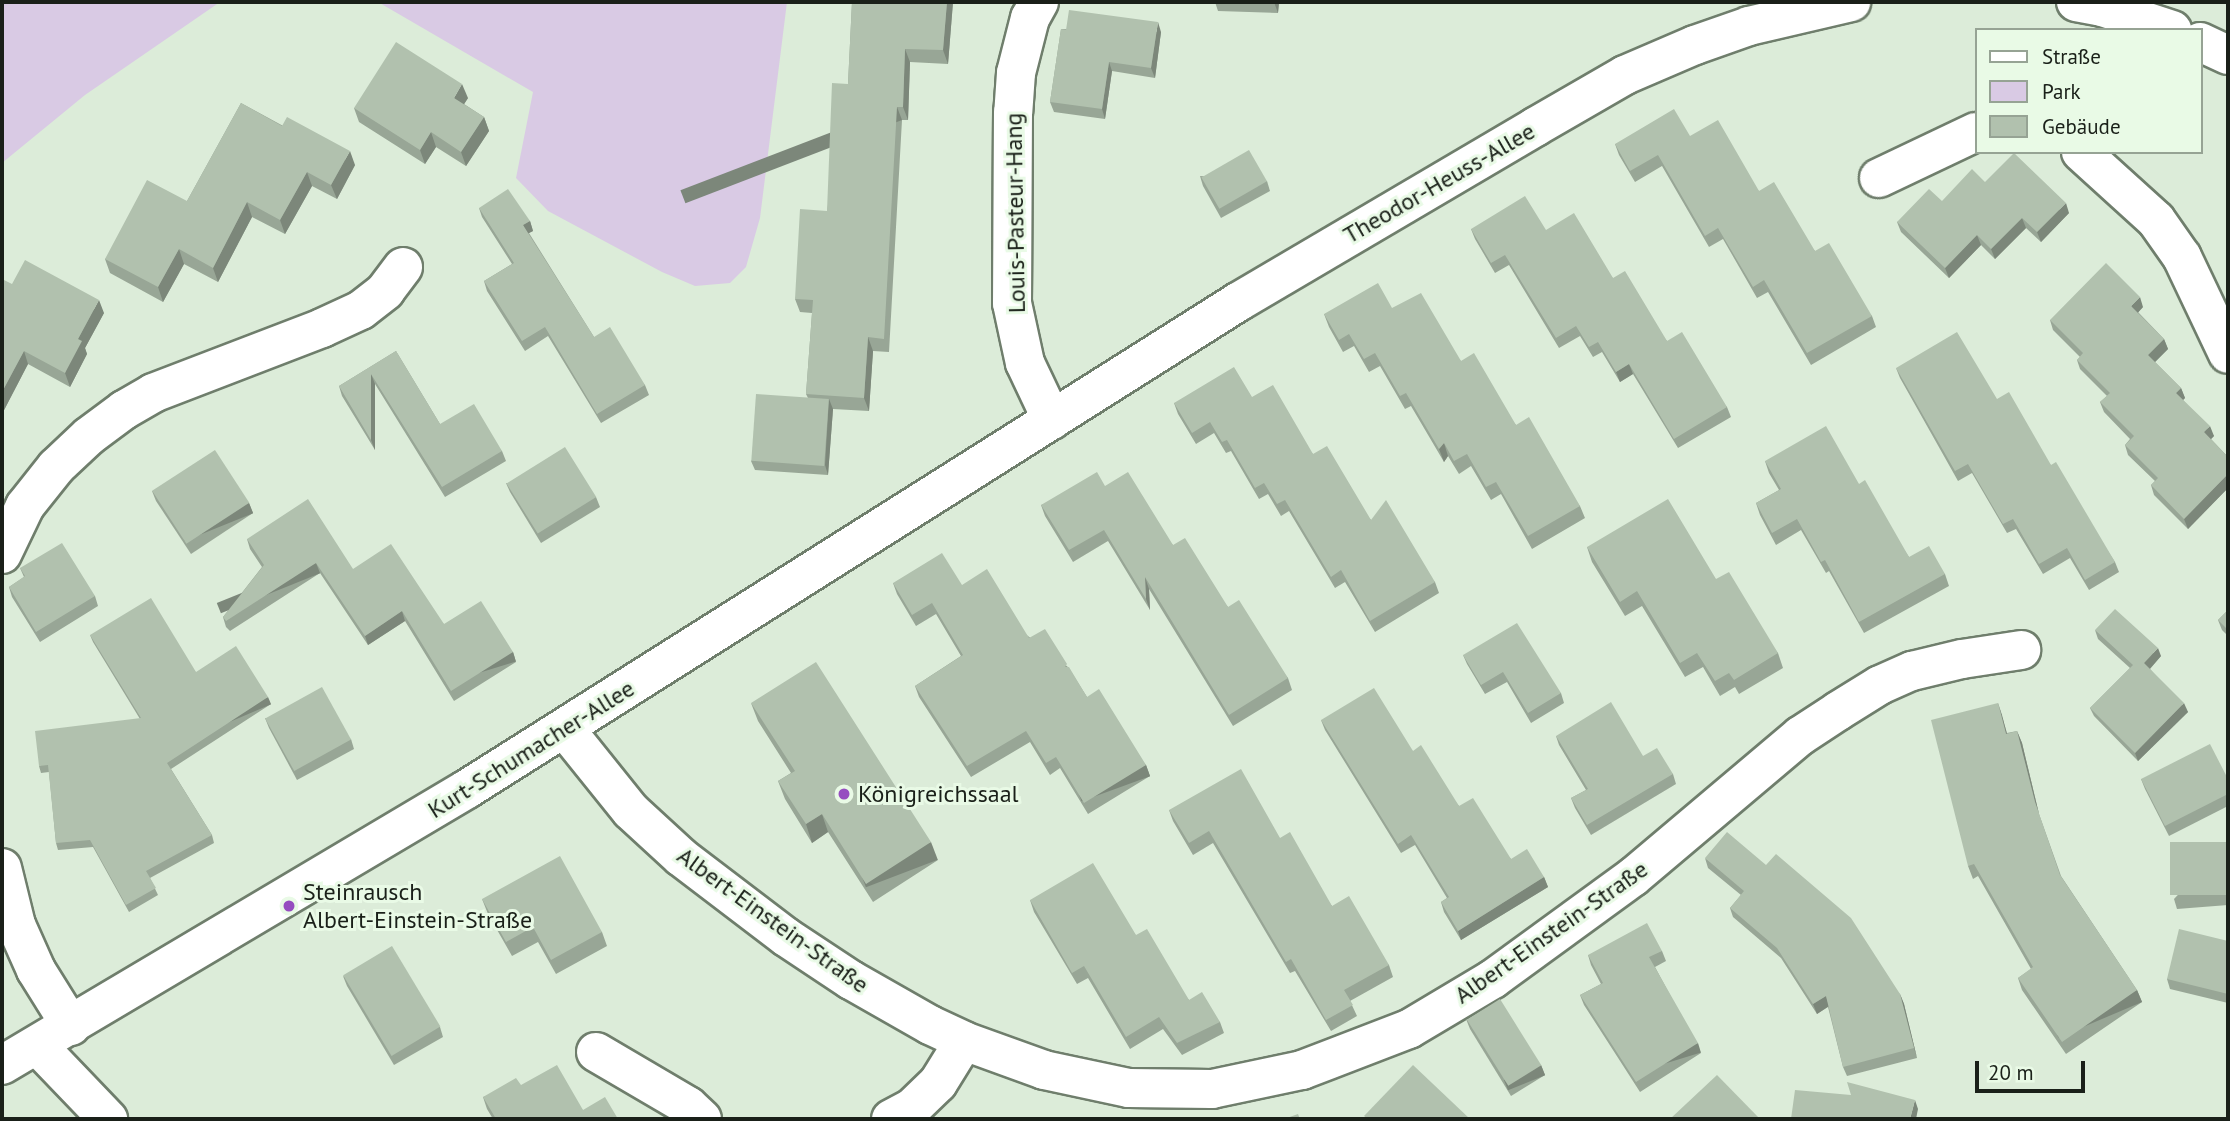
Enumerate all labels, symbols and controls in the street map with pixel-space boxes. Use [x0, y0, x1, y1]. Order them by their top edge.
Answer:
legend [1974, 28, 2202, 154]
text: Straße [2042, 43, 2101, 70]
text: Park [2042, 78, 2081, 105]
street label: Louis-Pasteur-Hang [999, 113, 1031, 313]
text: Gebäude [2042, 113, 2121, 140]
street label: Theodor-Heuss-Allee [1338, 117, 1540, 249]
street label: Kurt-Schumacher-Allee [422, 674, 640, 824]
place label: Königreichssaal [858, 780, 1019, 808]
marker: Königreichssaal [836, 786, 852, 802]
street label: Albert-Einstein-Straße [672, 841, 874, 999]
street label: Albert-Einstein-Straße [1449, 854, 1653, 1010]
place label: Steinrausch Albert-Einstein-Straße [303, 878, 532, 934]
marker: Steinrausch Albert-Einstein-Straße [281, 898, 297, 914]
scale bar [1978, 1048, 2088, 1092]
text: 20 m [1988, 1059, 2034, 1086]

